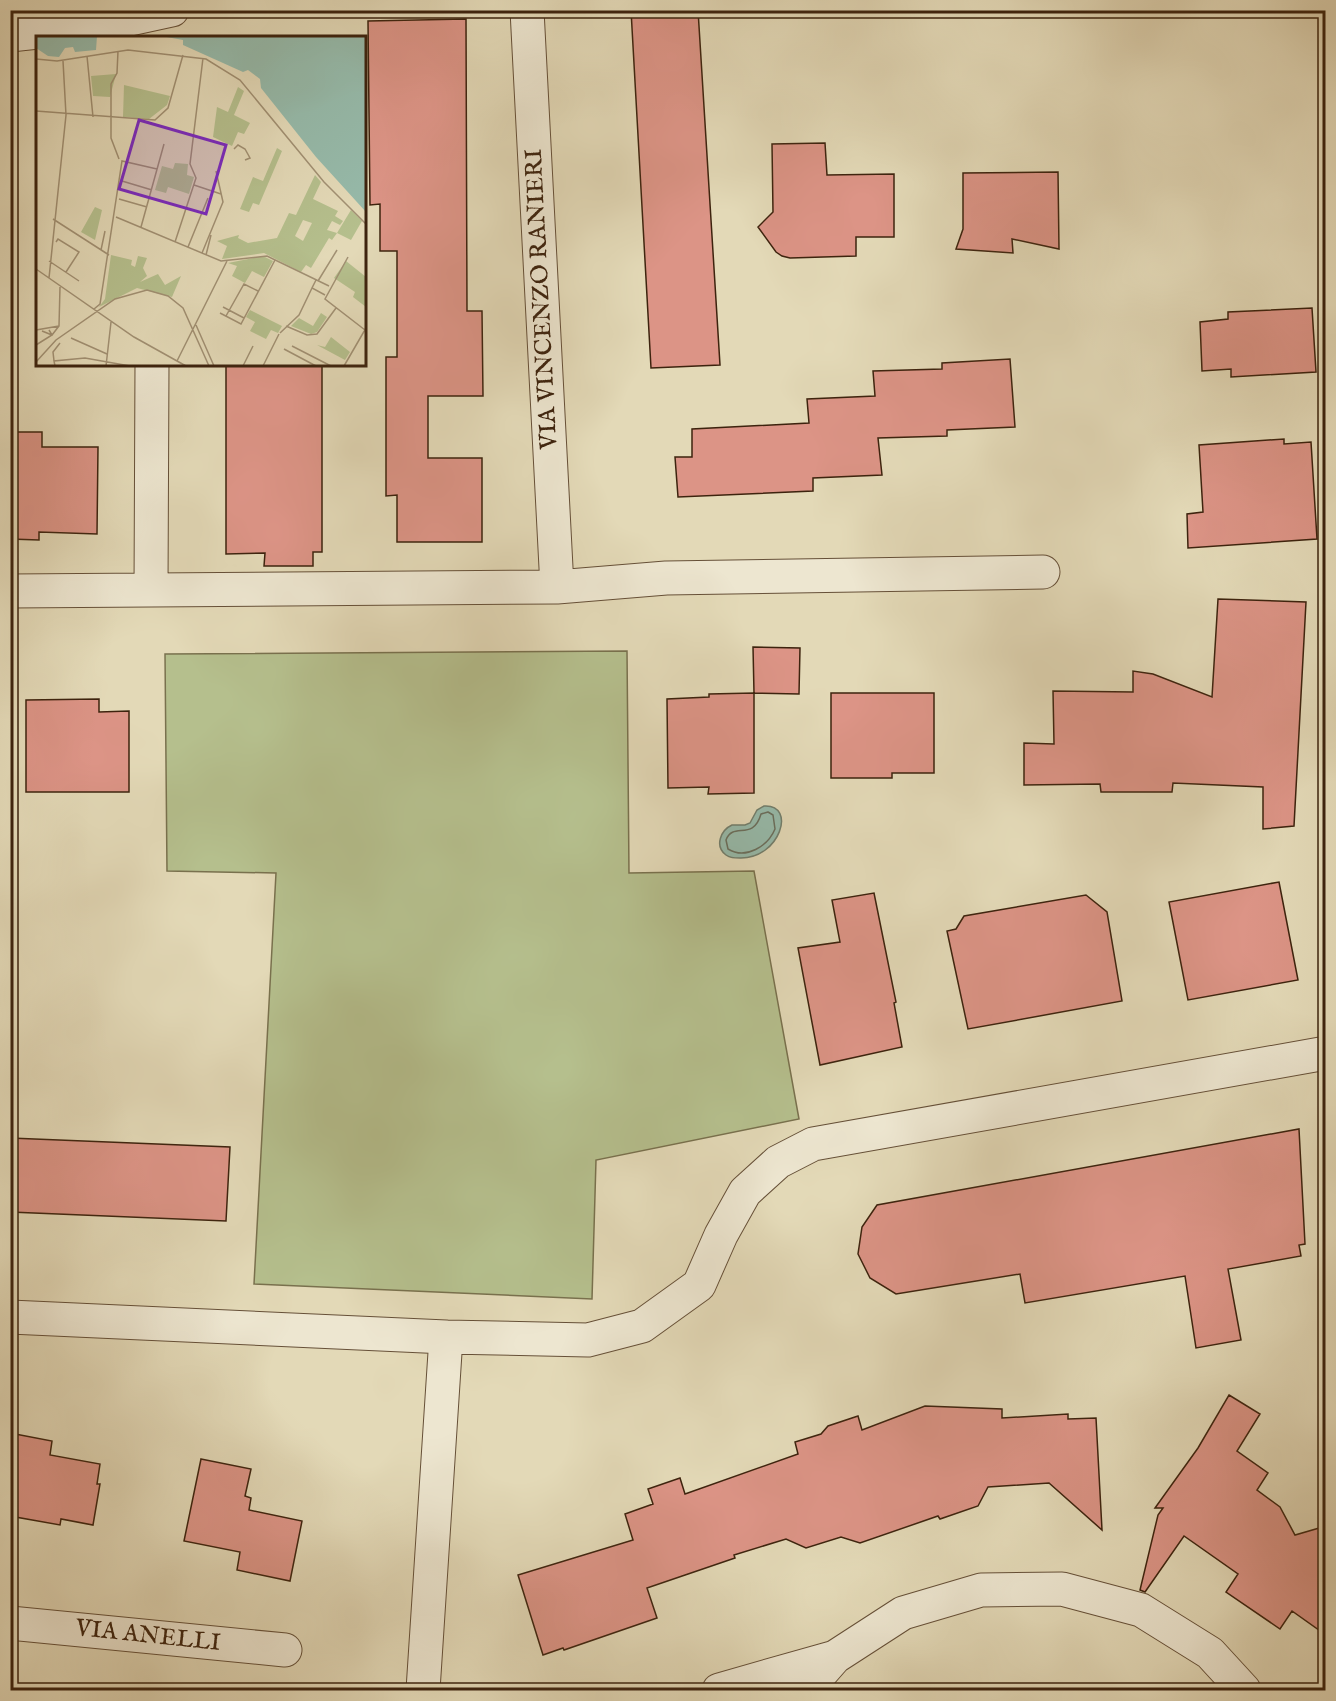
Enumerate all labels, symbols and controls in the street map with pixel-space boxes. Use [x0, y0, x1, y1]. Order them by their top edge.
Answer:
inset map [36, 36, 366, 366]
street label: VIA VINCENZO RANIERI [519, 148, 565, 451]
street label: VIA ANELLI [73, 1613, 222, 1659]

